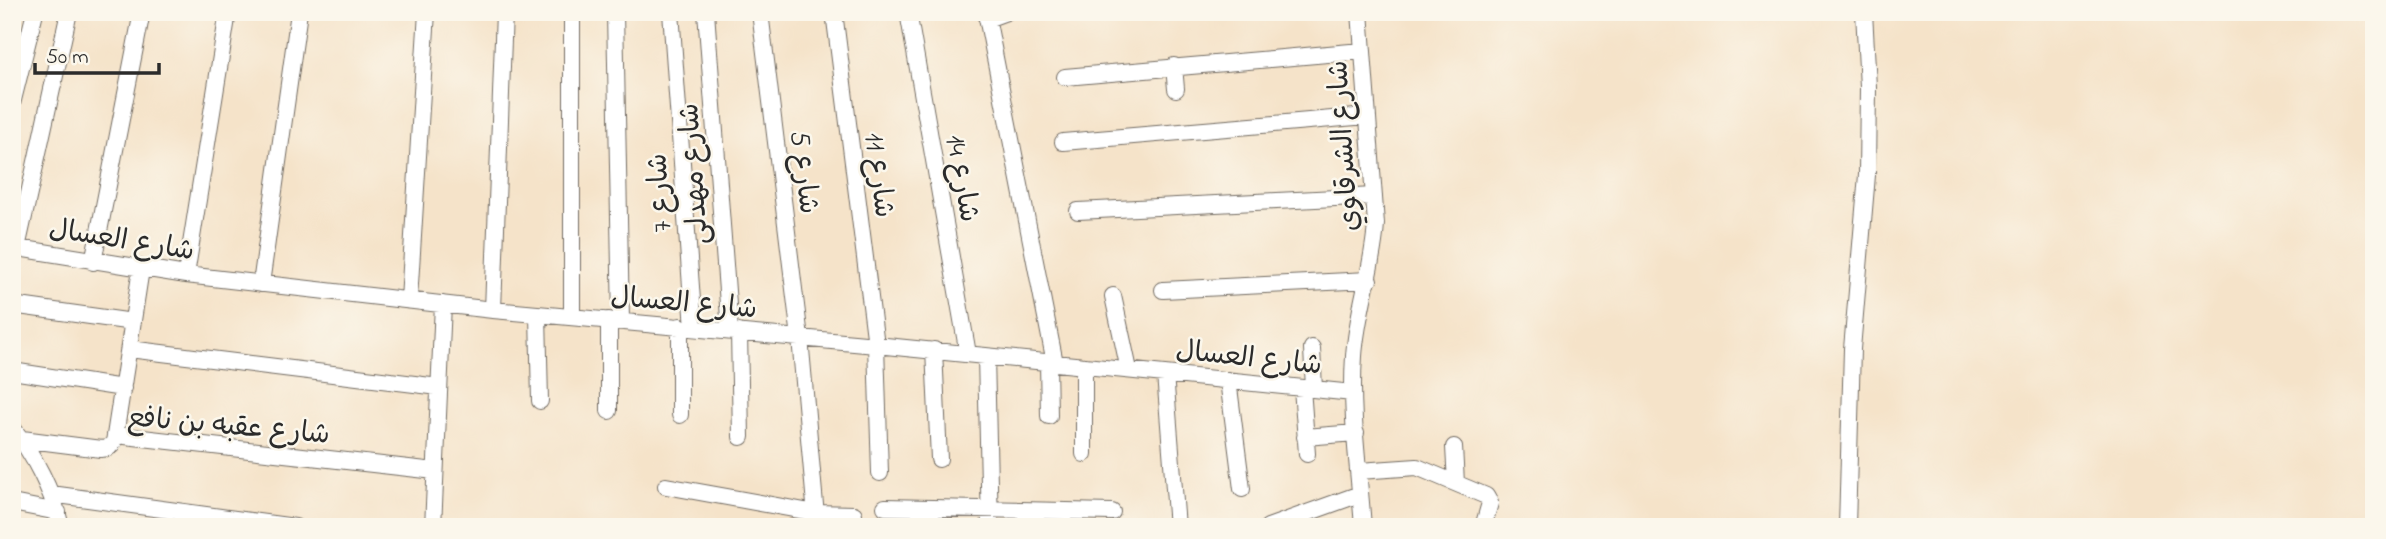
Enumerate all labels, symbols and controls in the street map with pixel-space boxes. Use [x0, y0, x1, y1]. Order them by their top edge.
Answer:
scale bar [35, 32, 159, 76]
text: 50 m [46, 43, 89, 73]
street label: شارع الشرقاوي [1319, 59, 1372, 233]
street label: شارع مهدلى [670, 102, 721, 246]
street label: شارع 5 [777, 128, 828, 216]
street label: شارع 11 [852, 131, 903, 220]
street label: شارع 14 [933, 132, 988, 226]
street label: شارع 7 [638, 152, 685, 234]
street label: شارع العسال [46, 210, 197, 273]
street label: شارع العسال [609, 278, 759, 331]
street label: شارع العسال [1173, 331, 1324, 388]
street label: شارع عقبه بن نافع [126, 398, 332, 457]

